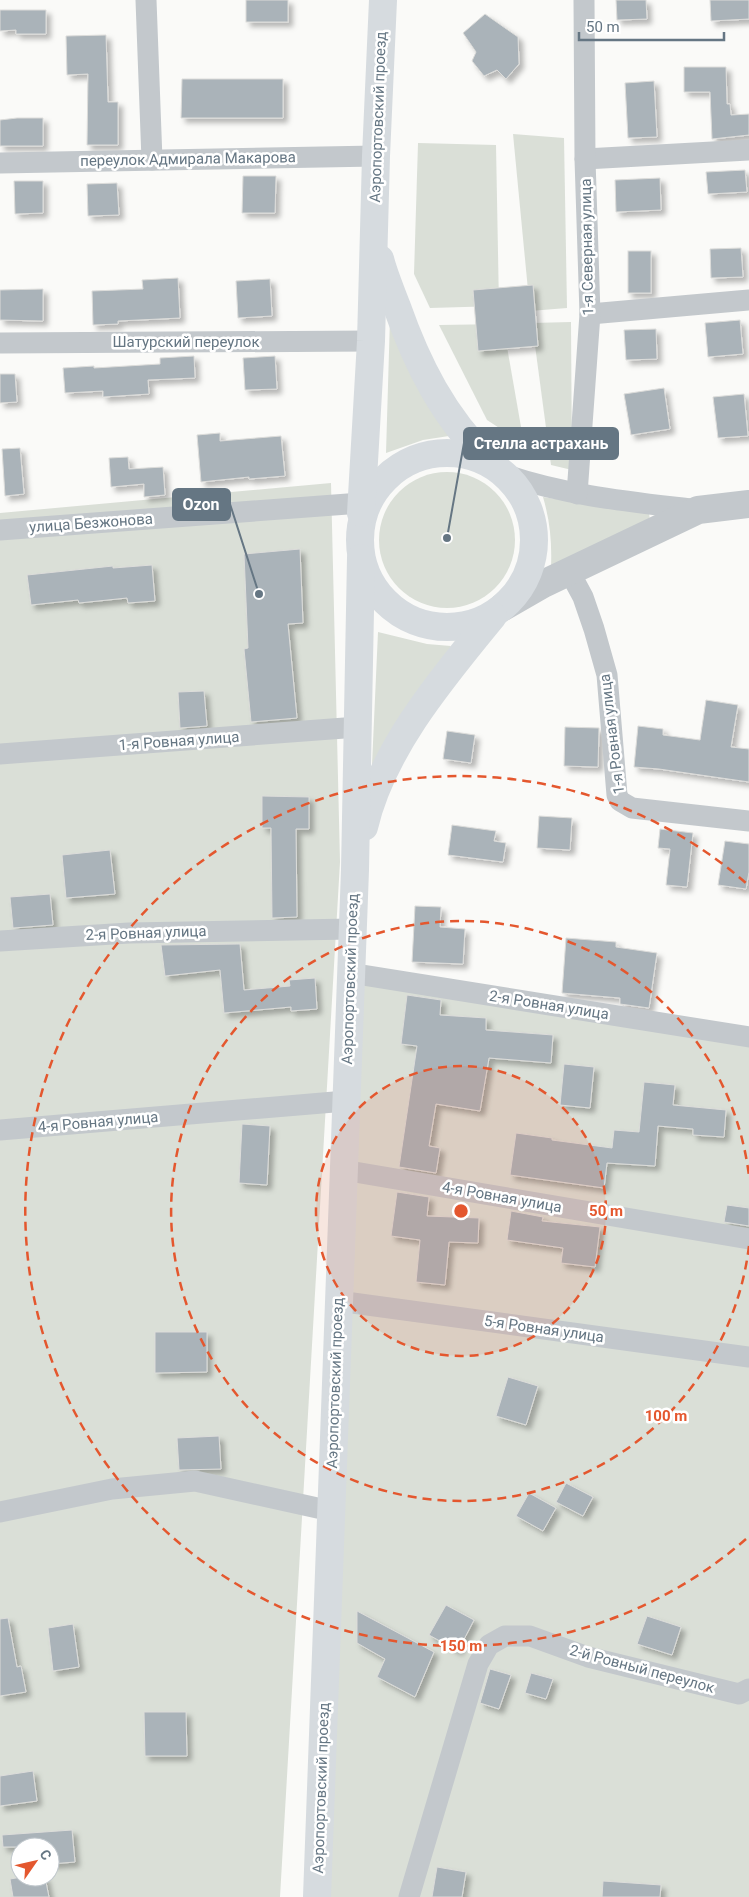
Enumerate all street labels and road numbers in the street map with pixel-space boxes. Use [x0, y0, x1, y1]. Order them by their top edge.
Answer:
street label: Аэропортовский проезд [366, 31, 390, 203]
street label: переулок Адмирала Макарова [80, 148, 296, 170]
street label: 1-я Северная улица [577, 178, 597, 316]
street label: Шатурский переулок [113, 333, 260, 351]
street label: улица Безжонова [29, 510, 153, 536]
street label: 1-я Ровная улица [596, 673, 628, 795]
street label: 1-я Ровная улица [118, 728, 240, 754]
street label: Аэропортовский проезд [338, 893, 362, 1065]
street label: 2-я Ровная улица [85, 922, 207, 944]
street label: 2-я Ровная улица [488, 987, 610, 1023]
street label: 4-я Ровная улица [37, 1108, 159, 1136]
street label: 4-я Ровная улица [441, 1178, 563, 1216]
street label: Аэропортовский проезд [323, 1297, 347, 1469]
street label: 5-я Ровная улица [483, 1312, 605, 1346]
street label: 2-й Ровный переулок [568, 1641, 716, 1697]
street label: Аэропортовский проезд [309, 1702, 333, 1874]

